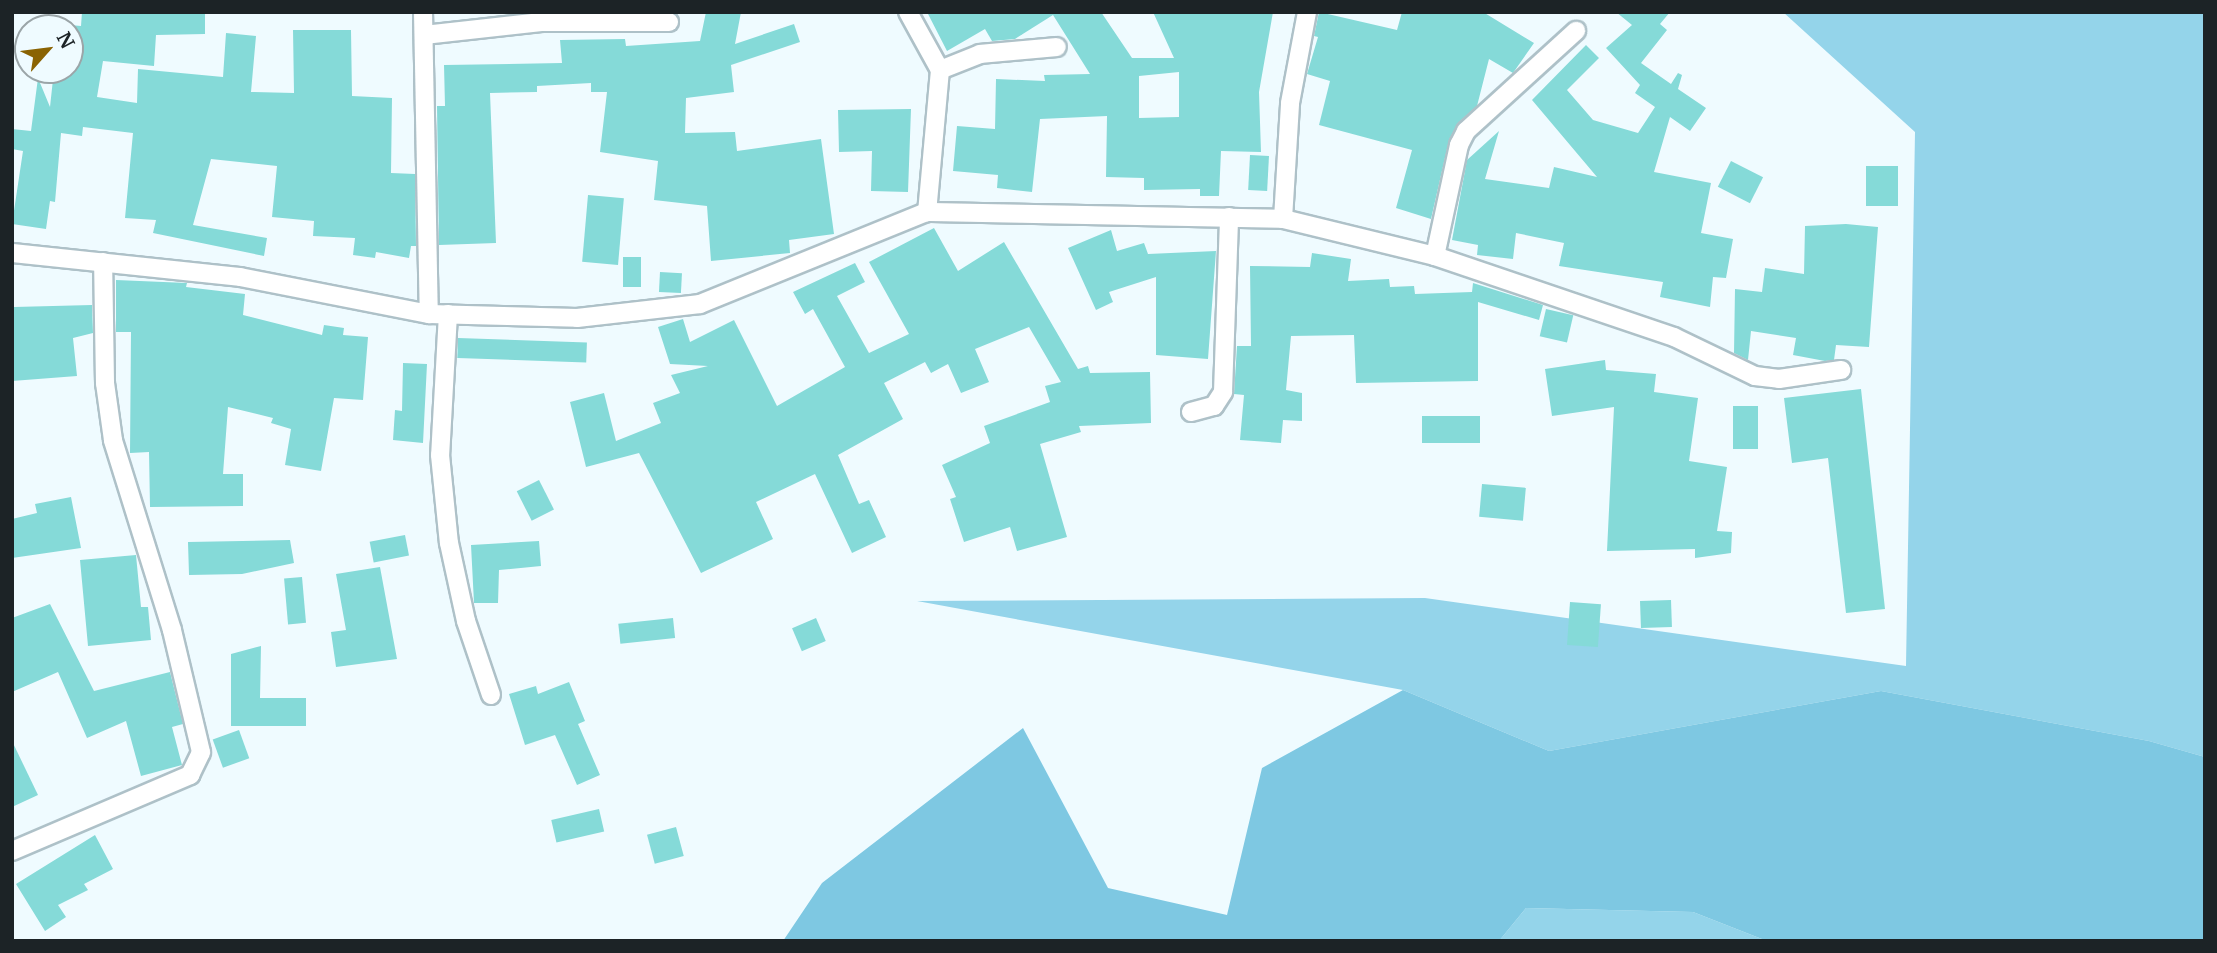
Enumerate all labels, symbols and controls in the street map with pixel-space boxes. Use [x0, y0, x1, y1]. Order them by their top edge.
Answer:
north arrow [14, 14, 84, 84]
text: N [52, 28, 80, 52]

